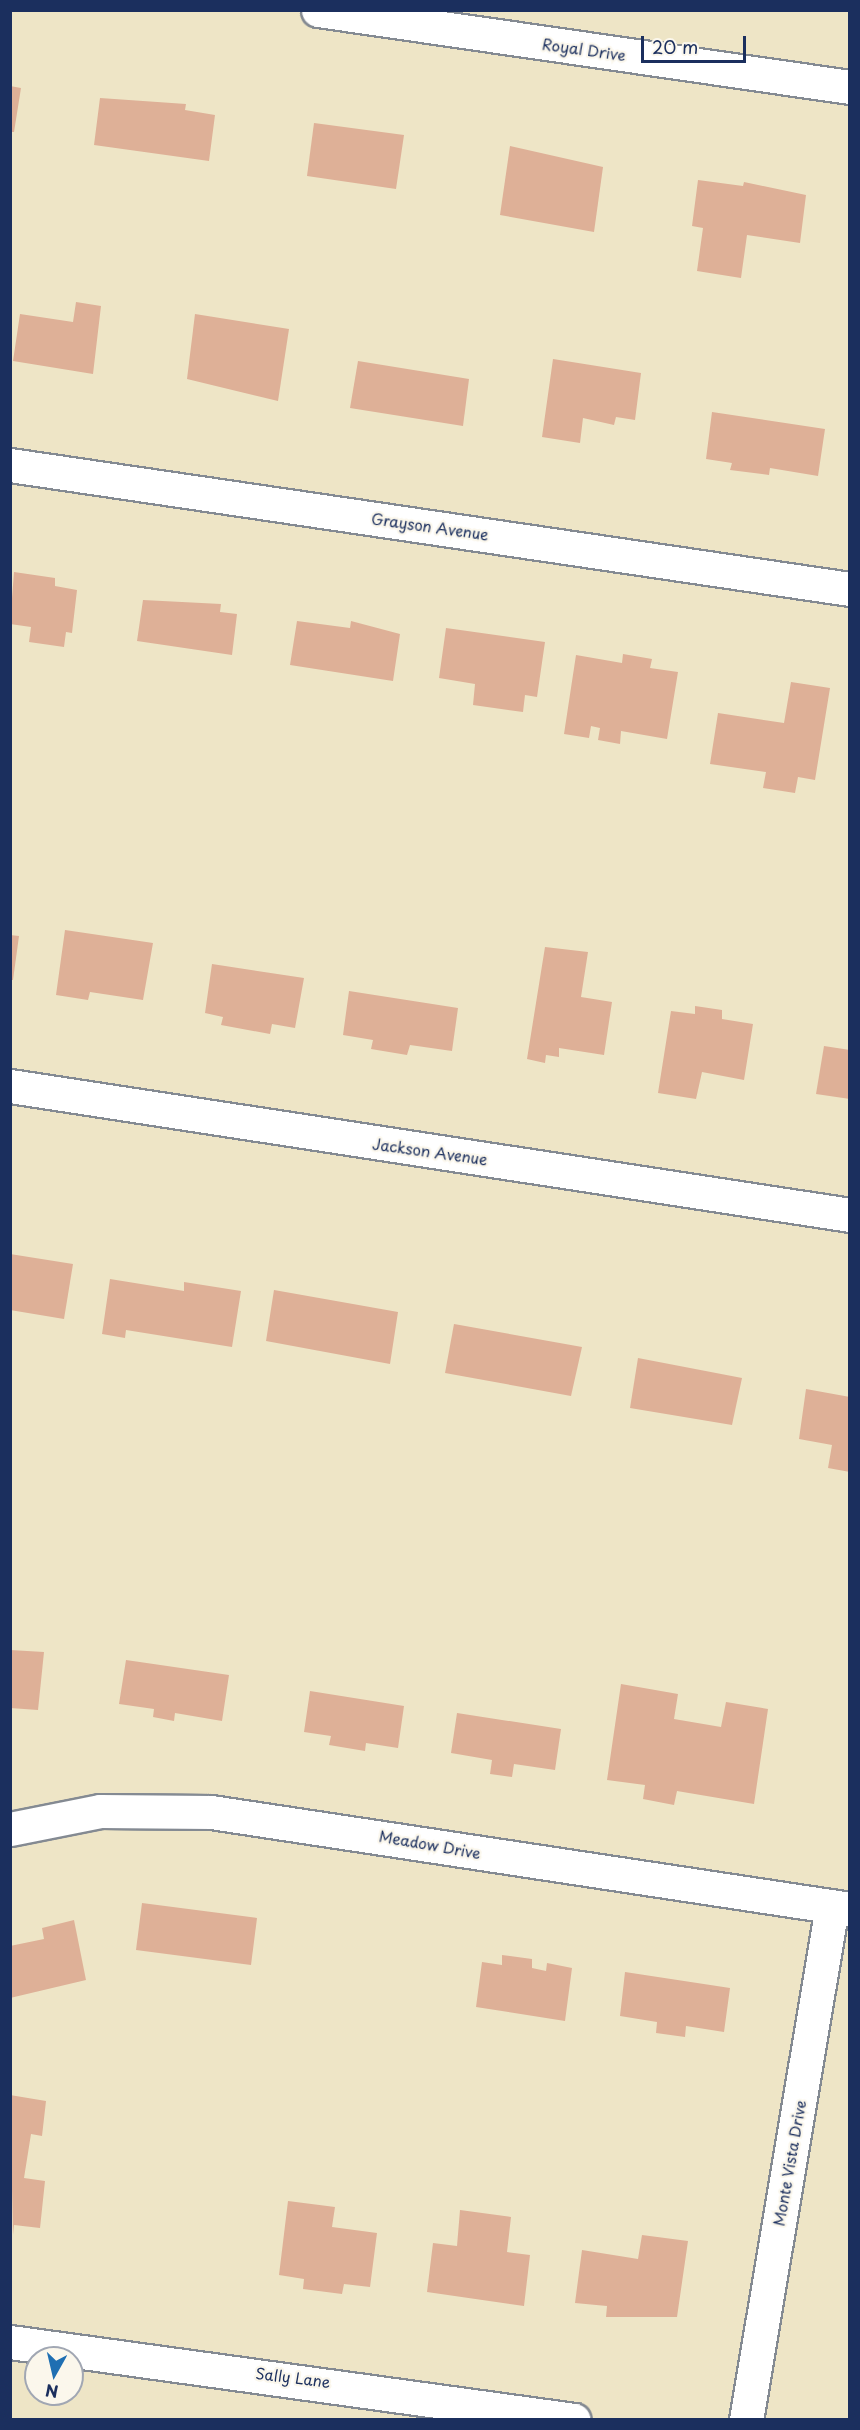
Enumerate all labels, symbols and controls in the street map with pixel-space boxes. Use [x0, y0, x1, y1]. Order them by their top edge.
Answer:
scale bar [644, 24, 749, 62]
text: 20 m [652, 33, 698, 60]
street label: Royal Drive [541, 34, 627, 64]
street label: Grayson Avenue [371, 509, 489, 543]
street label: Jackson Avenue [372, 1134, 488, 1168]
street label: Meadow Drive [378, 1826, 482, 1862]
street label: Monte Vista Drive [769, 2097, 809, 2229]
north arrow [24, 2346, 84, 2406]
street label: Sally Lane [255, 2363, 331, 2391]
text: N [44, 2379, 60, 2405]

